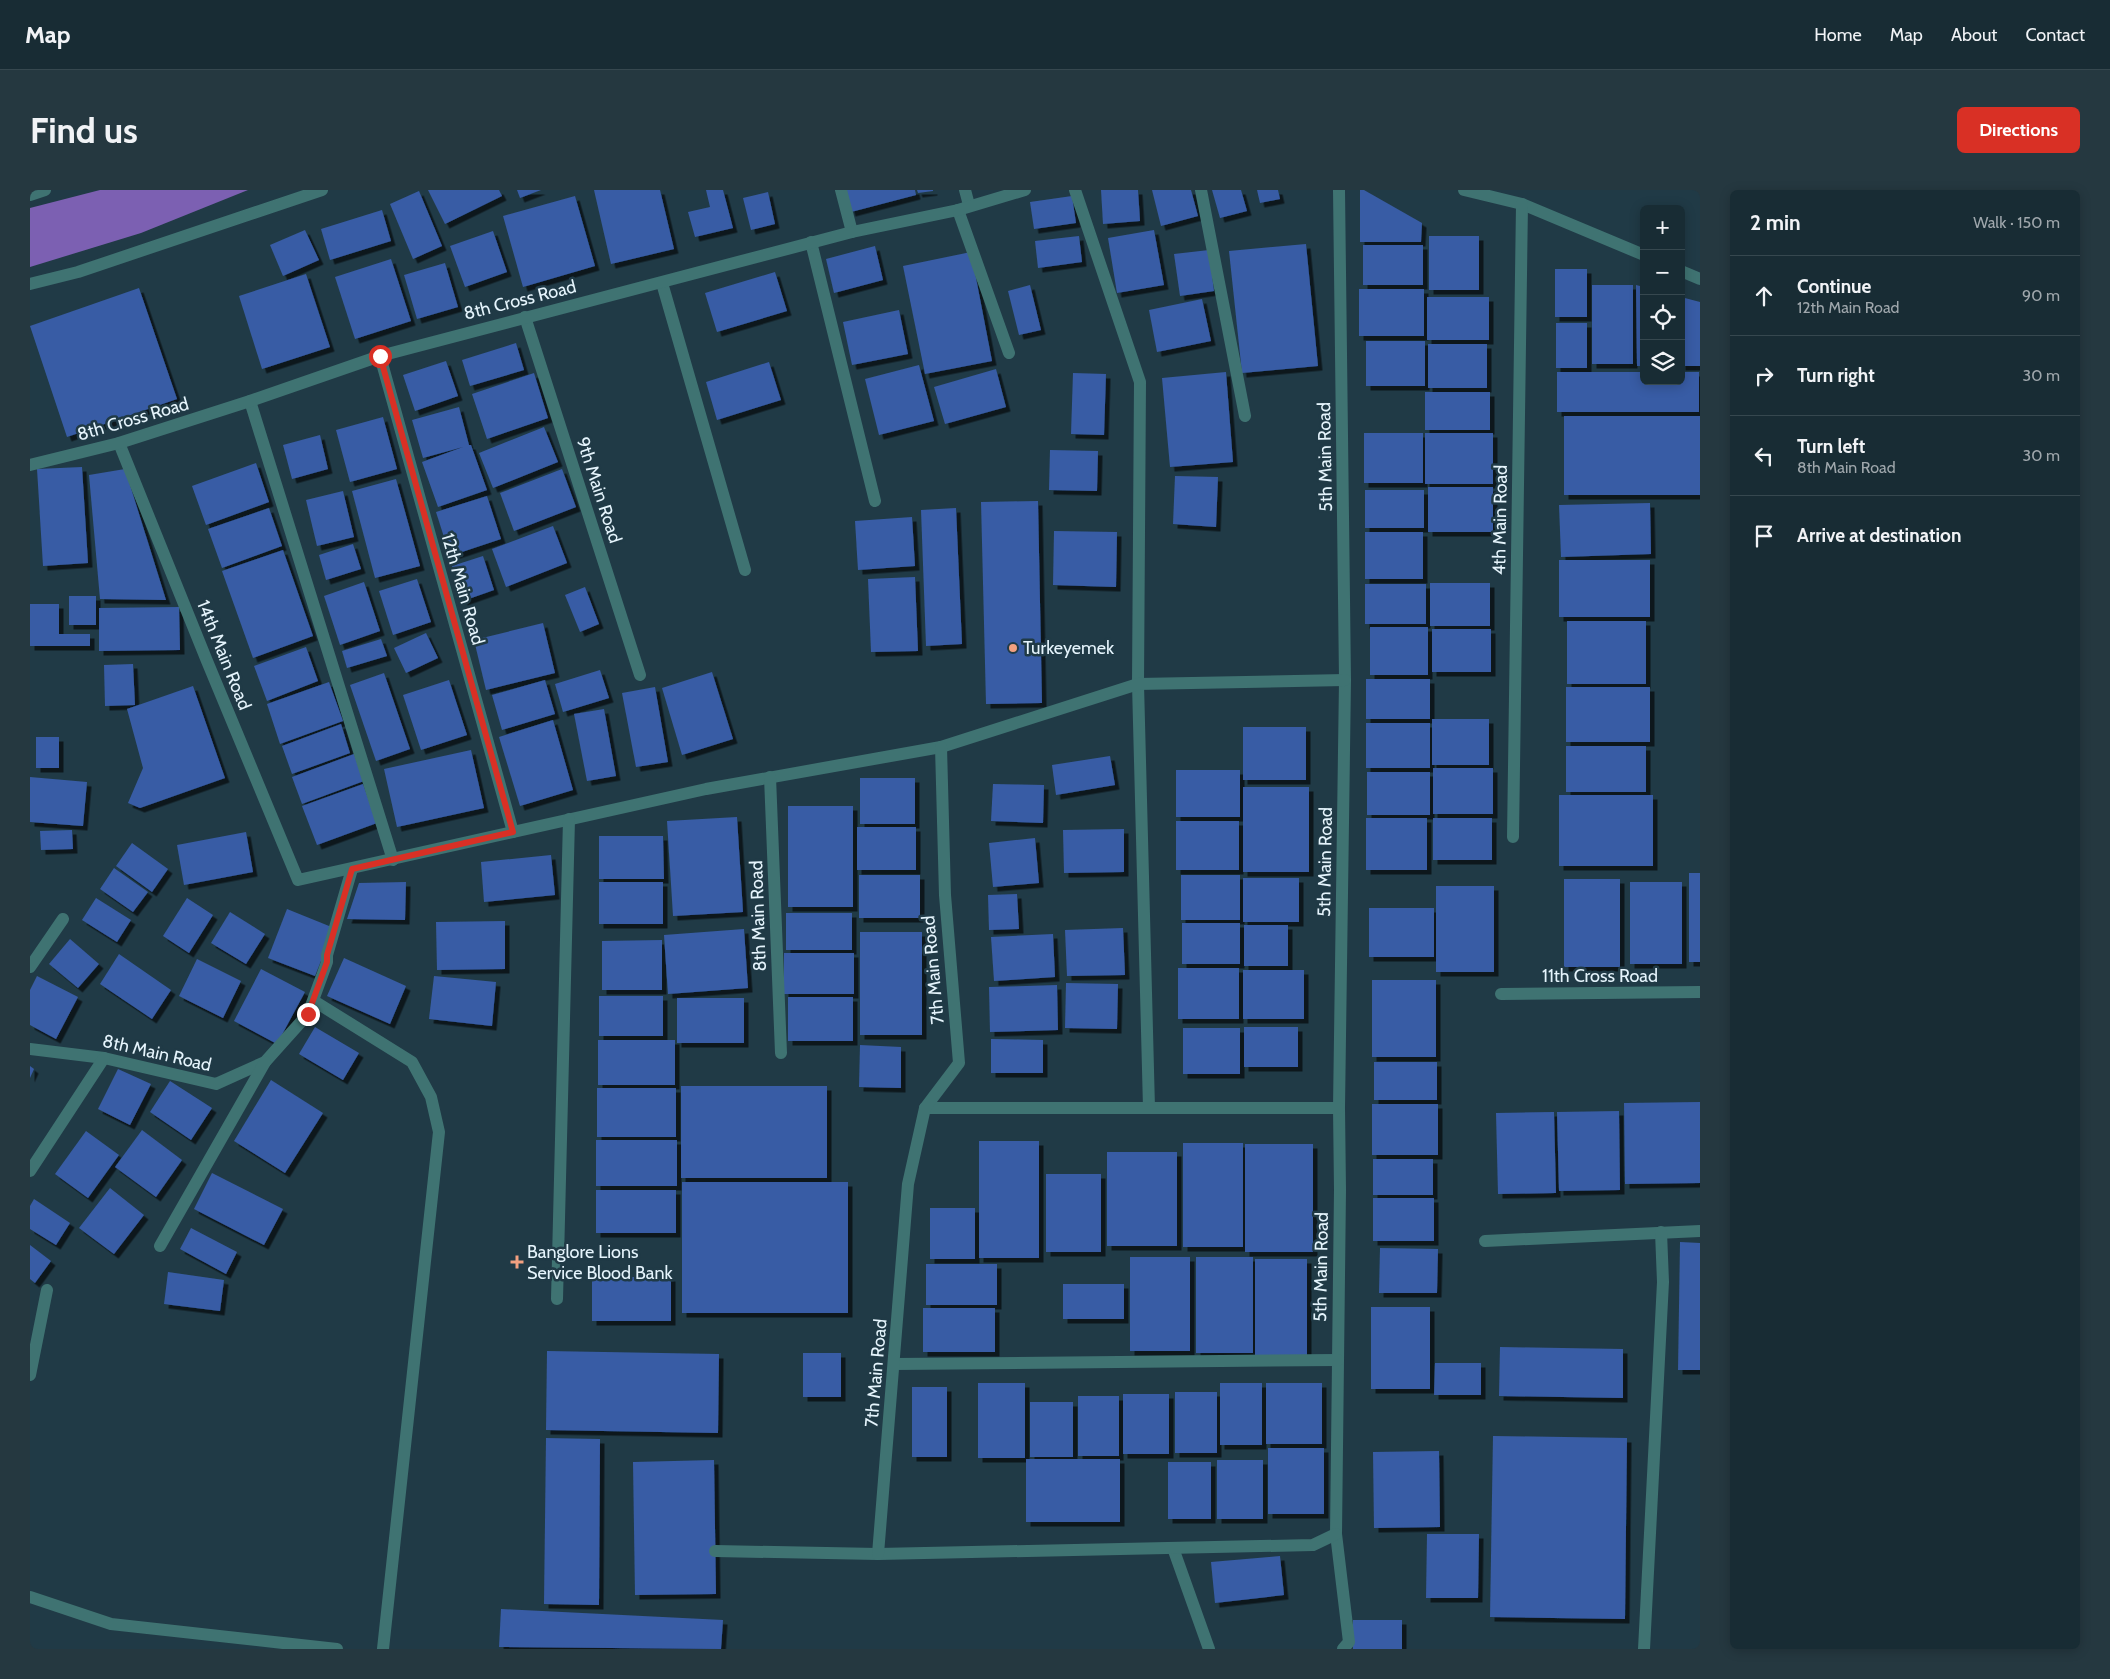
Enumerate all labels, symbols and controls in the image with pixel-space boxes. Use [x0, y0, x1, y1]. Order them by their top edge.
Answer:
text: Map [25, 20, 71, 49]
text: Home [1814, 24, 1862, 46]
text: Map [1890, 24, 1923, 46]
text: About [1951, 24, 1997, 46]
text: Contact [2025, 24, 2085, 46]
button: Directions [1957, 107, 2080, 153]
text: Find us [30, 109, 138, 152]
map controls [1640, 205, 1685, 385]
button: + [1640, 205, 1685, 250]
text: 2 min [1750, 210, 1801, 235]
text: Walk · 150 m [1973, 213, 2060, 232]
button: − [1640, 250, 1685, 295]
street label: 8th Cross Road [462, 275, 578, 325]
text: Continue [1797, 275, 1871, 298]
icon: ahead [1750, 282, 1778, 310]
text: 90 m [2022, 286, 2060, 305]
button: locate [1640, 295, 1685, 340]
text: 12th Main Road [1797, 298, 1899, 317]
button: layers [1640, 340, 1685, 385]
route start [369, 345, 392, 368]
icon: right [1750, 362, 1778, 390]
text: Turn right [1797, 364, 1875, 387]
text: 30 m [2023, 366, 2060, 385]
street label: 8th Cross Road [75, 393, 191, 445]
street label: 5th Main Road [1313, 402, 1337, 512]
street label: 9th Main Road [572, 434, 626, 546]
text: Turn left [1797, 435, 1865, 458]
icon: left [1750, 442, 1778, 470]
text: 30 m [2023, 446, 2060, 465]
text: 8th Main Road [1797, 458, 1896, 477]
street label: 4th Main Road [1488, 465, 1512, 575]
icon: arrive [1750, 522, 1778, 550]
text: Arrive at destination [1797, 524, 1961, 547]
street label: 12th Main Road [437, 531, 489, 647]
street label: 14th Main Road [192, 597, 256, 713]
place label: Turkeyemek [1023, 637, 1115, 659]
marker: Turkeyemek [1007, 642, 1019, 654]
street label: 5th Main Road [1313, 807, 1337, 917]
street label: 8th Main Road [745, 860, 771, 972]
street label: 7th Main Road [917, 915, 949, 1025]
street label: 11th Cross Road [1542, 965, 1658, 987]
route end [297, 1003, 320, 1026]
street label: 8th Main Road [100, 1030, 214, 1076]
street label: 5th Main Road [1309, 1212, 1333, 1322]
place label: Banglore Lions Service Blood Bank [527, 1241, 673, 1284]
marker: Banglore Lions Service Blood Bank [511, 1256, 523, 1268]
street label: 7th Main Road [860, 1318, 892, 1428]

